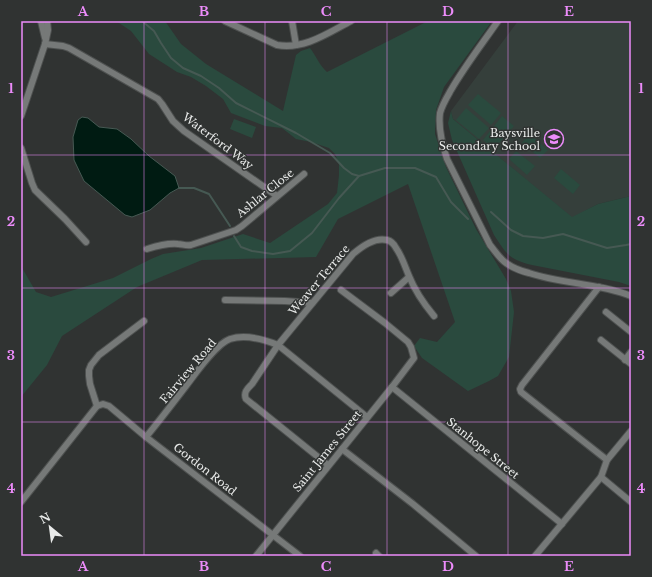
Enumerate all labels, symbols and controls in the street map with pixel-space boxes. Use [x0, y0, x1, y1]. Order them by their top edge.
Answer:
text: A [77, 3, 89, 20]
text: B [199, 3, 209, 20]
text: C [321, 3, 332, 20]
text: D [442, 3, 454, 20]
text: E [564, 3, 574, 20]
text: 1 [8, 80, 14, 97]
text: 1 [638, 80, 644, 97]
street label: Waterford Way [179, 109, 256, 172]
place label: Baysville Secondary School [439, 126, 540, 153]
school or university icon: Baysville Secondary School [543, 128, 565, 150]
street label: Ashlar Close [233, 166, 297, 221]
text: 2 [7, 213, 15, 230]
text: 2 [637, 213, 645, 230]
street label: Weaver Terrace [285, 242, 353, 319]
street label: Fairview Road [157, 335, 219, 406]
text: 3 [7, 347, 15, 364]
text: 3 [637, 347, 645, 364]
street label: Saint James Street [290, 407, 365, 495]
street label: Stanhope Street [444, 414, 523, 482]
street label: Gordon Road [171, 440, 240, 498]
text: 4 [7, 480, 16, 497]
text: 4 [637, 480, 646, 497]
north arrow [30, 507, 70, 547]
text: N [37, 509, 54, 527]
text: A [77, 558, 89, 575]
text: B [199, 558, 209, 575]
text: C [321, 558, 332, 575]
text: D [442, 558, 454, 575]
text: E [564, 558, 574, 575]

